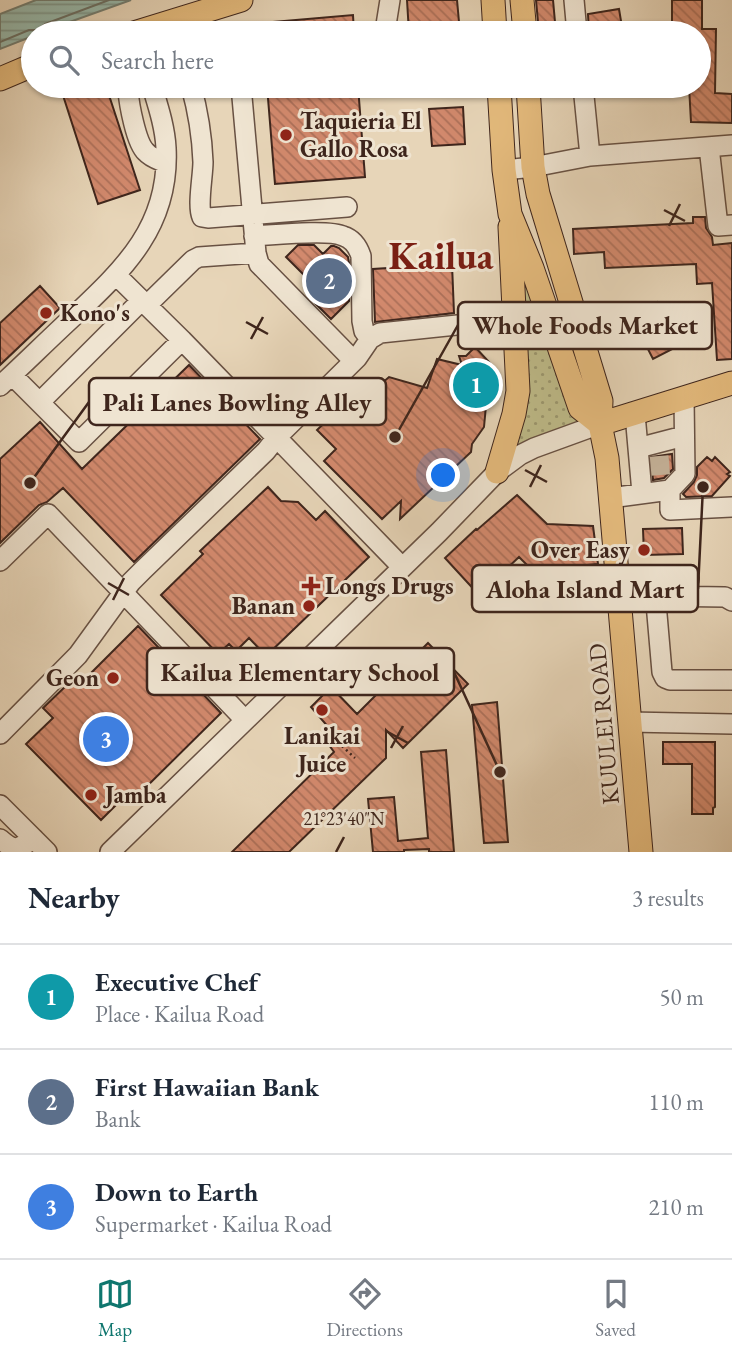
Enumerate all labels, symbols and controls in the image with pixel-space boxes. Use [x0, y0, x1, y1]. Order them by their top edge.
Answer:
search box [21, 21, 711, 98]
icon: search [45, 41, 83, 79]
text: Search here [101, 43, 214, 77]
place label: Taquieria El Gallo Rosa [300, 105, 422, 164]
marker: Taquieria El Gallo Rosa [278, 127, 294, 143]
district label: Kailua [389, 231, 494, 280]
pin: 2 [306, 255, 352, 307]
place label: Kono's [60, 297, 130, 328]
callout: Whole Foods Market [458, 302, 712, 349]
marker: Kono's [38, 305, 54, 321]
text: Whole Foods Market [472, 308, 698, 342]
pin: 1 [453, 359, 499, 411]
callout: Pali Lanes Bowling Alley [89, 378, 386, 425]
text: Pali Lanes Bowling Alley [103, 385, 372, 419]
your location [426, 458, 460, 492]
place label: Over Easy [531, 534, 630, 566]
marker: Over Easy [636, 542, 652, 558]
callout: Aloha Island Mart [472, 565, 698, 612]
place label: Longs Drugs [325, 570, 454, 602]
text: Aloha Island Mart [485, 572, 685, 606]
marker: Longs Drugs [303, 578, 319, 594]
place label: Banan [232, 590, 295, 621]
marker: Banan [301, 598, 317, 614]
street label: KUULEI ROAD [581, 642, 626, 806]
callout: Kailua Elementary School [147, 648, 454, 695]
text: Kailua Elementary School [161, 655, 439, 689]
place label: Geon [46, 662, 99, 693]
marker: Geon [105, 670, 121, 686]
marker: Lanikai Juice [314, 702, 330, 718]
pin: 3 [83, 713, 129, 765]
place label: Lanikai Juice [284, 720, 360, 779]
place label: Jamba [103, 779, 167, 810]
marker: Jamba [83, 787, 99, 803]
text: 21°23'40"N [304, 807, 385, 830]
text: Nearby [28, 878, 120, 917]
text: 3 results [632, 883, 704, 913]
text: Executive Chef [95, 965, 258, 999]
text: 1 [45, 982, 57, 1012]
text: 50 m [659, 982, 704, 1012]
text: Place · Kailua Road [95, 999, 264, 1029]
text: First Hawaiian Bank [95, 1070, 319, 1104]
text: 2 [45, 1087, 57, 1117]
text: 110 m [648, 1087, 704, 1117]
text: Bank [95, 1104, 141, 1134]
text: Down to Earth [95, 1175, 258, 1209]
text: 3 [45, 1192, 57, 1222]
text: 210 m [648, 1192, 704, 1222]
text: Supermarket · Kailua Road [95, 1209, 332, 1239]
tab: Map [96, 1275, 134, 1342]
tab: Directions [326, 1275, 403, 1342]
tab: Saved [595, 1275, 636, 1342]

